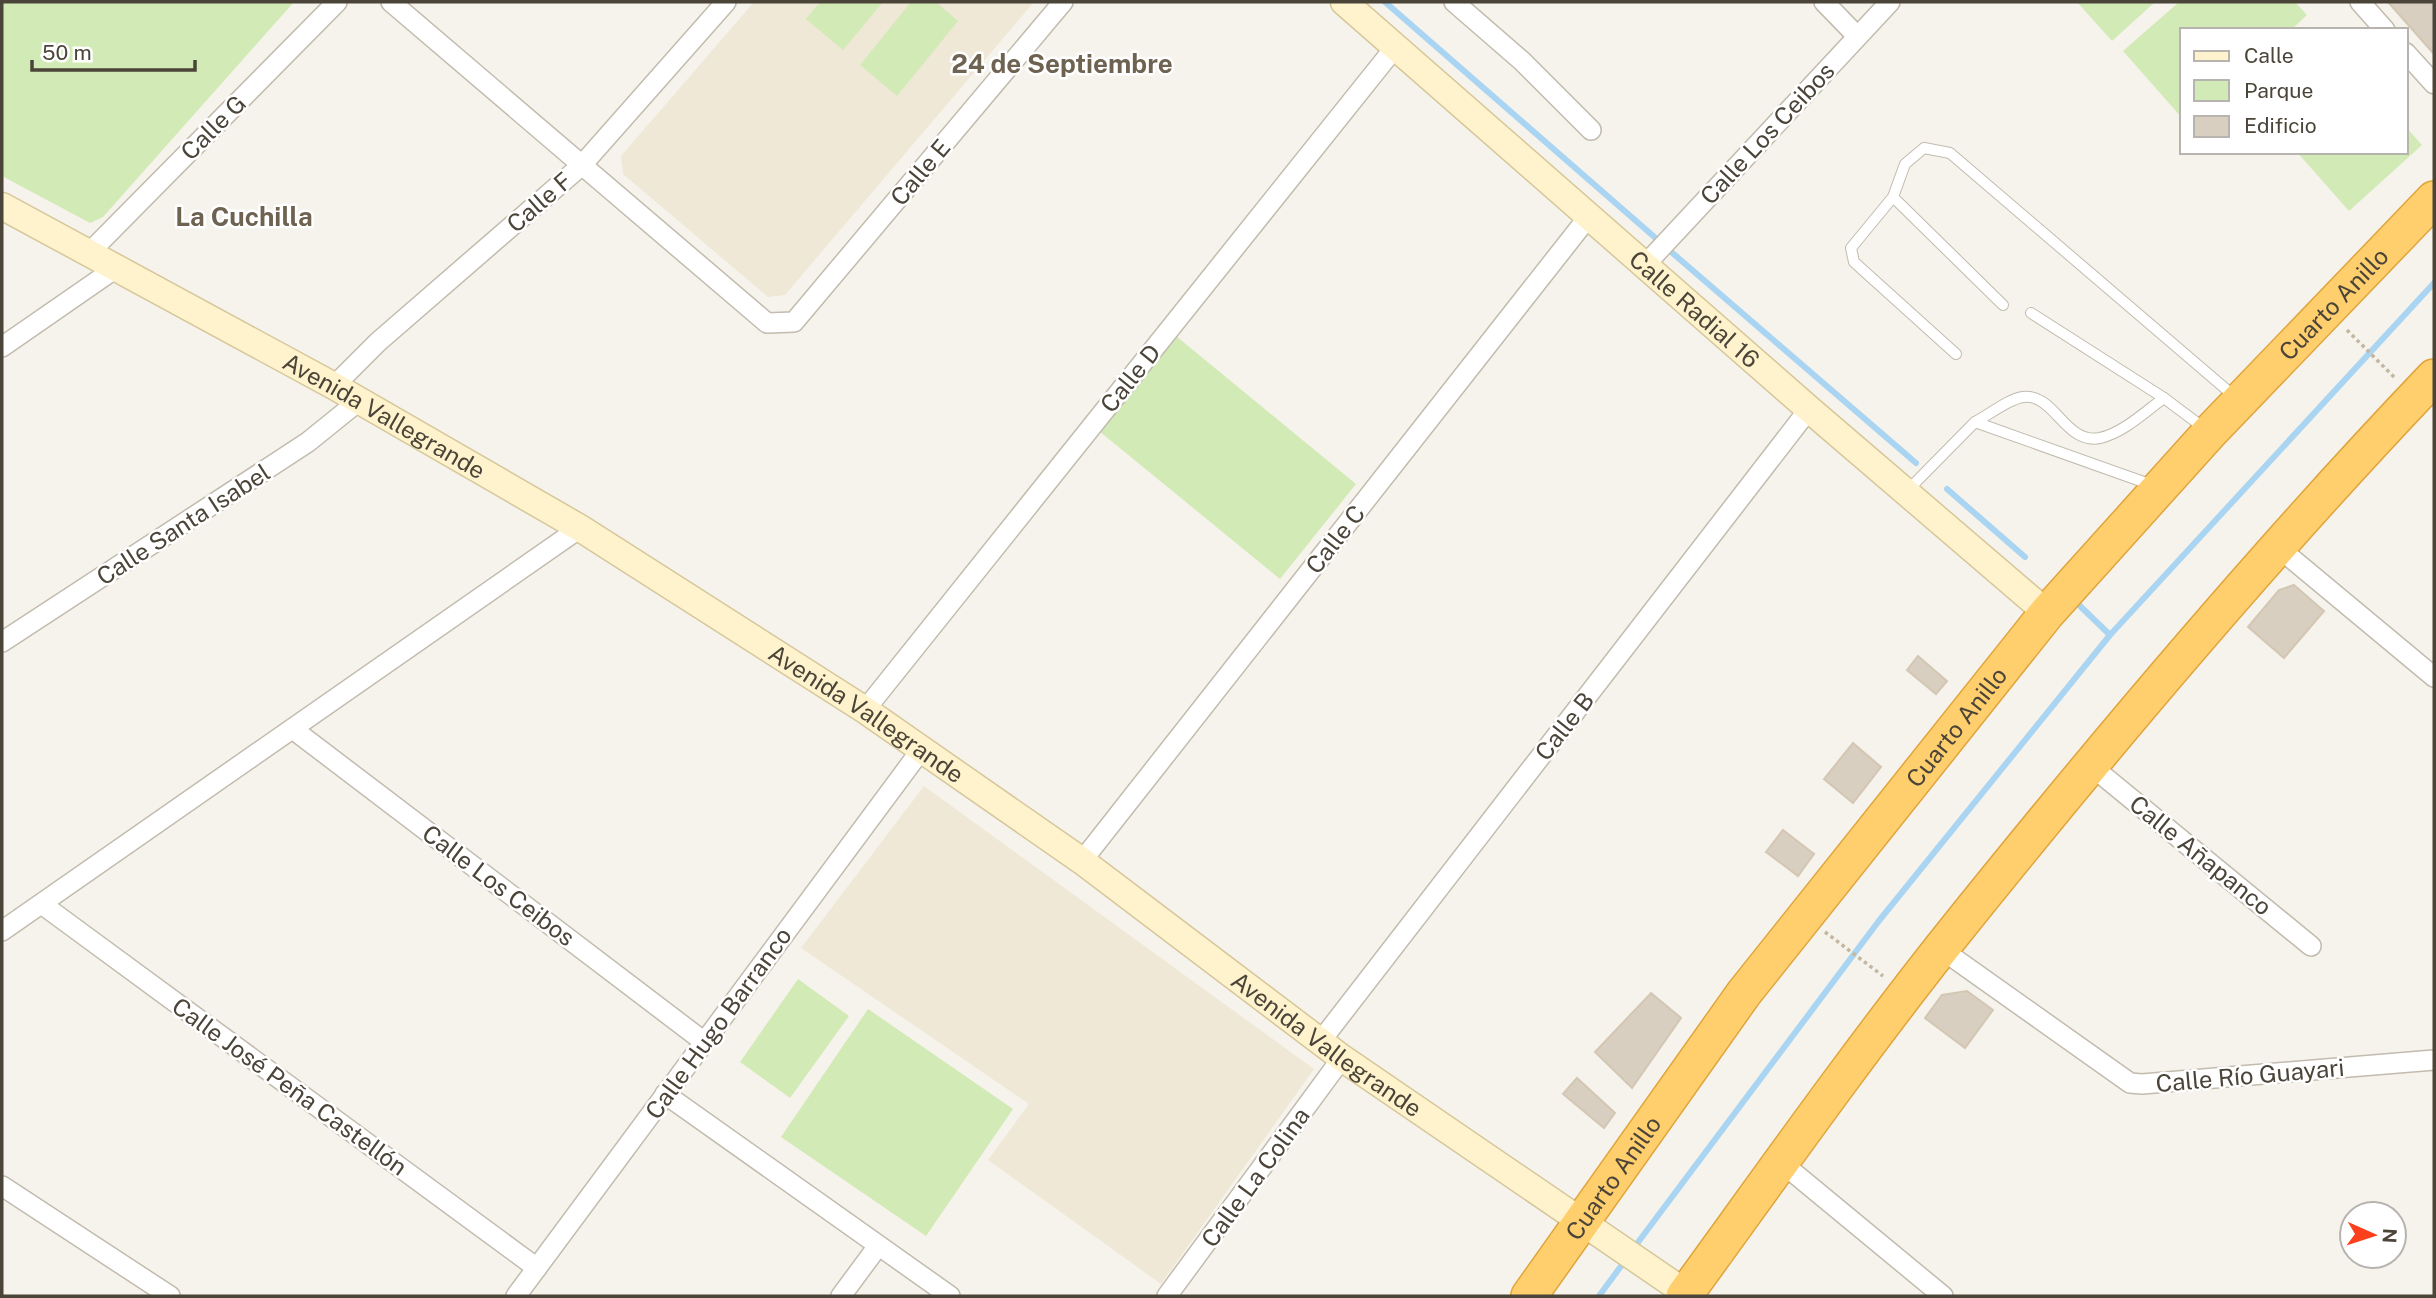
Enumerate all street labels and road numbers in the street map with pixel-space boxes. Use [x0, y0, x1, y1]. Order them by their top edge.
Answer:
street label: Calle Los Ceibos [1694, 56, 1840, 210]
street label: Calle G [175, 89, 251, 165]
street label: Calle E [884, 133, 956, 211]
street label: Calle F [501, 166, 577, 238]
street label: Cuarto Anillo [2273, 242, 2394, 366]
street label: Calle Radial 16 [1624, 245, 1765, 373]
street label: Calle D [1094, 338, 1166, 418]
street label: Avenida Vallegrande [278, 347, 490, 484]
street label: Calle Santa Isabel [91, 458, 275, 590]
street label: Calle C [1300, 499, 1370, 579]
street label: Avenida Vallegrande [764, 638, 969, 788]
street label: Cuarto Anillo [1900, 661, 2012, 792]
street label: Calle B [1529, 686, 1599, 766]
street label: Calle Añapanco [2124, 789, 2278, 921]
street label: Calle Los Ceibos [417, 819, 581, 951]
street label: Calle Hugo Barranco [639, 922, 797, 1124]
street label: Avenida Vallegrande [1226, 966, 1427, 1122]
street label: Calle José Peña Castellón [167, 991, 413, 1181]
street label: Calle Río Guayari [2155, 1053, 2345, 1097]
street label: Calle La Colina [1195, 1102, 1315, 1252]
street label: Cuarto Anillo [1559, 1110, 1666, 1245]

